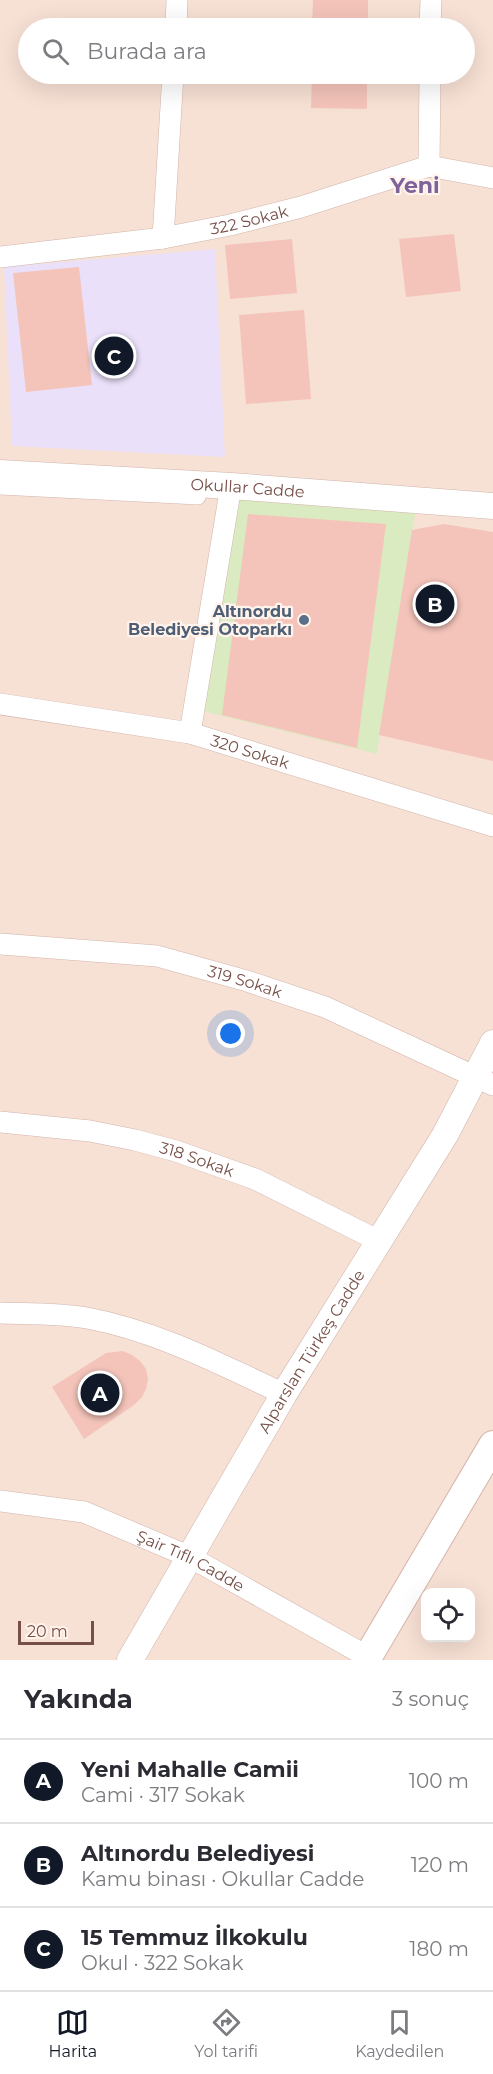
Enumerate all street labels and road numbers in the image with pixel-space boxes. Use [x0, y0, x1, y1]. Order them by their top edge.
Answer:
street label: 322 Sokak [208, 202, 291, 239]
street label: Okullar Cadde [190, 475, 305, 502]
street label: 320 Sokak [208, 731, 292, 773]
street label: 319 Sokak [205, 962, 285, 1002]
street label: 318 Sokak [157, 1138, 237, 1181]
street label: Alparslan Türkeş Cadde [254, 1266, 369, 1437]
street label: Şair Tıflı Cadde [134, 1527, 248, 1596]

